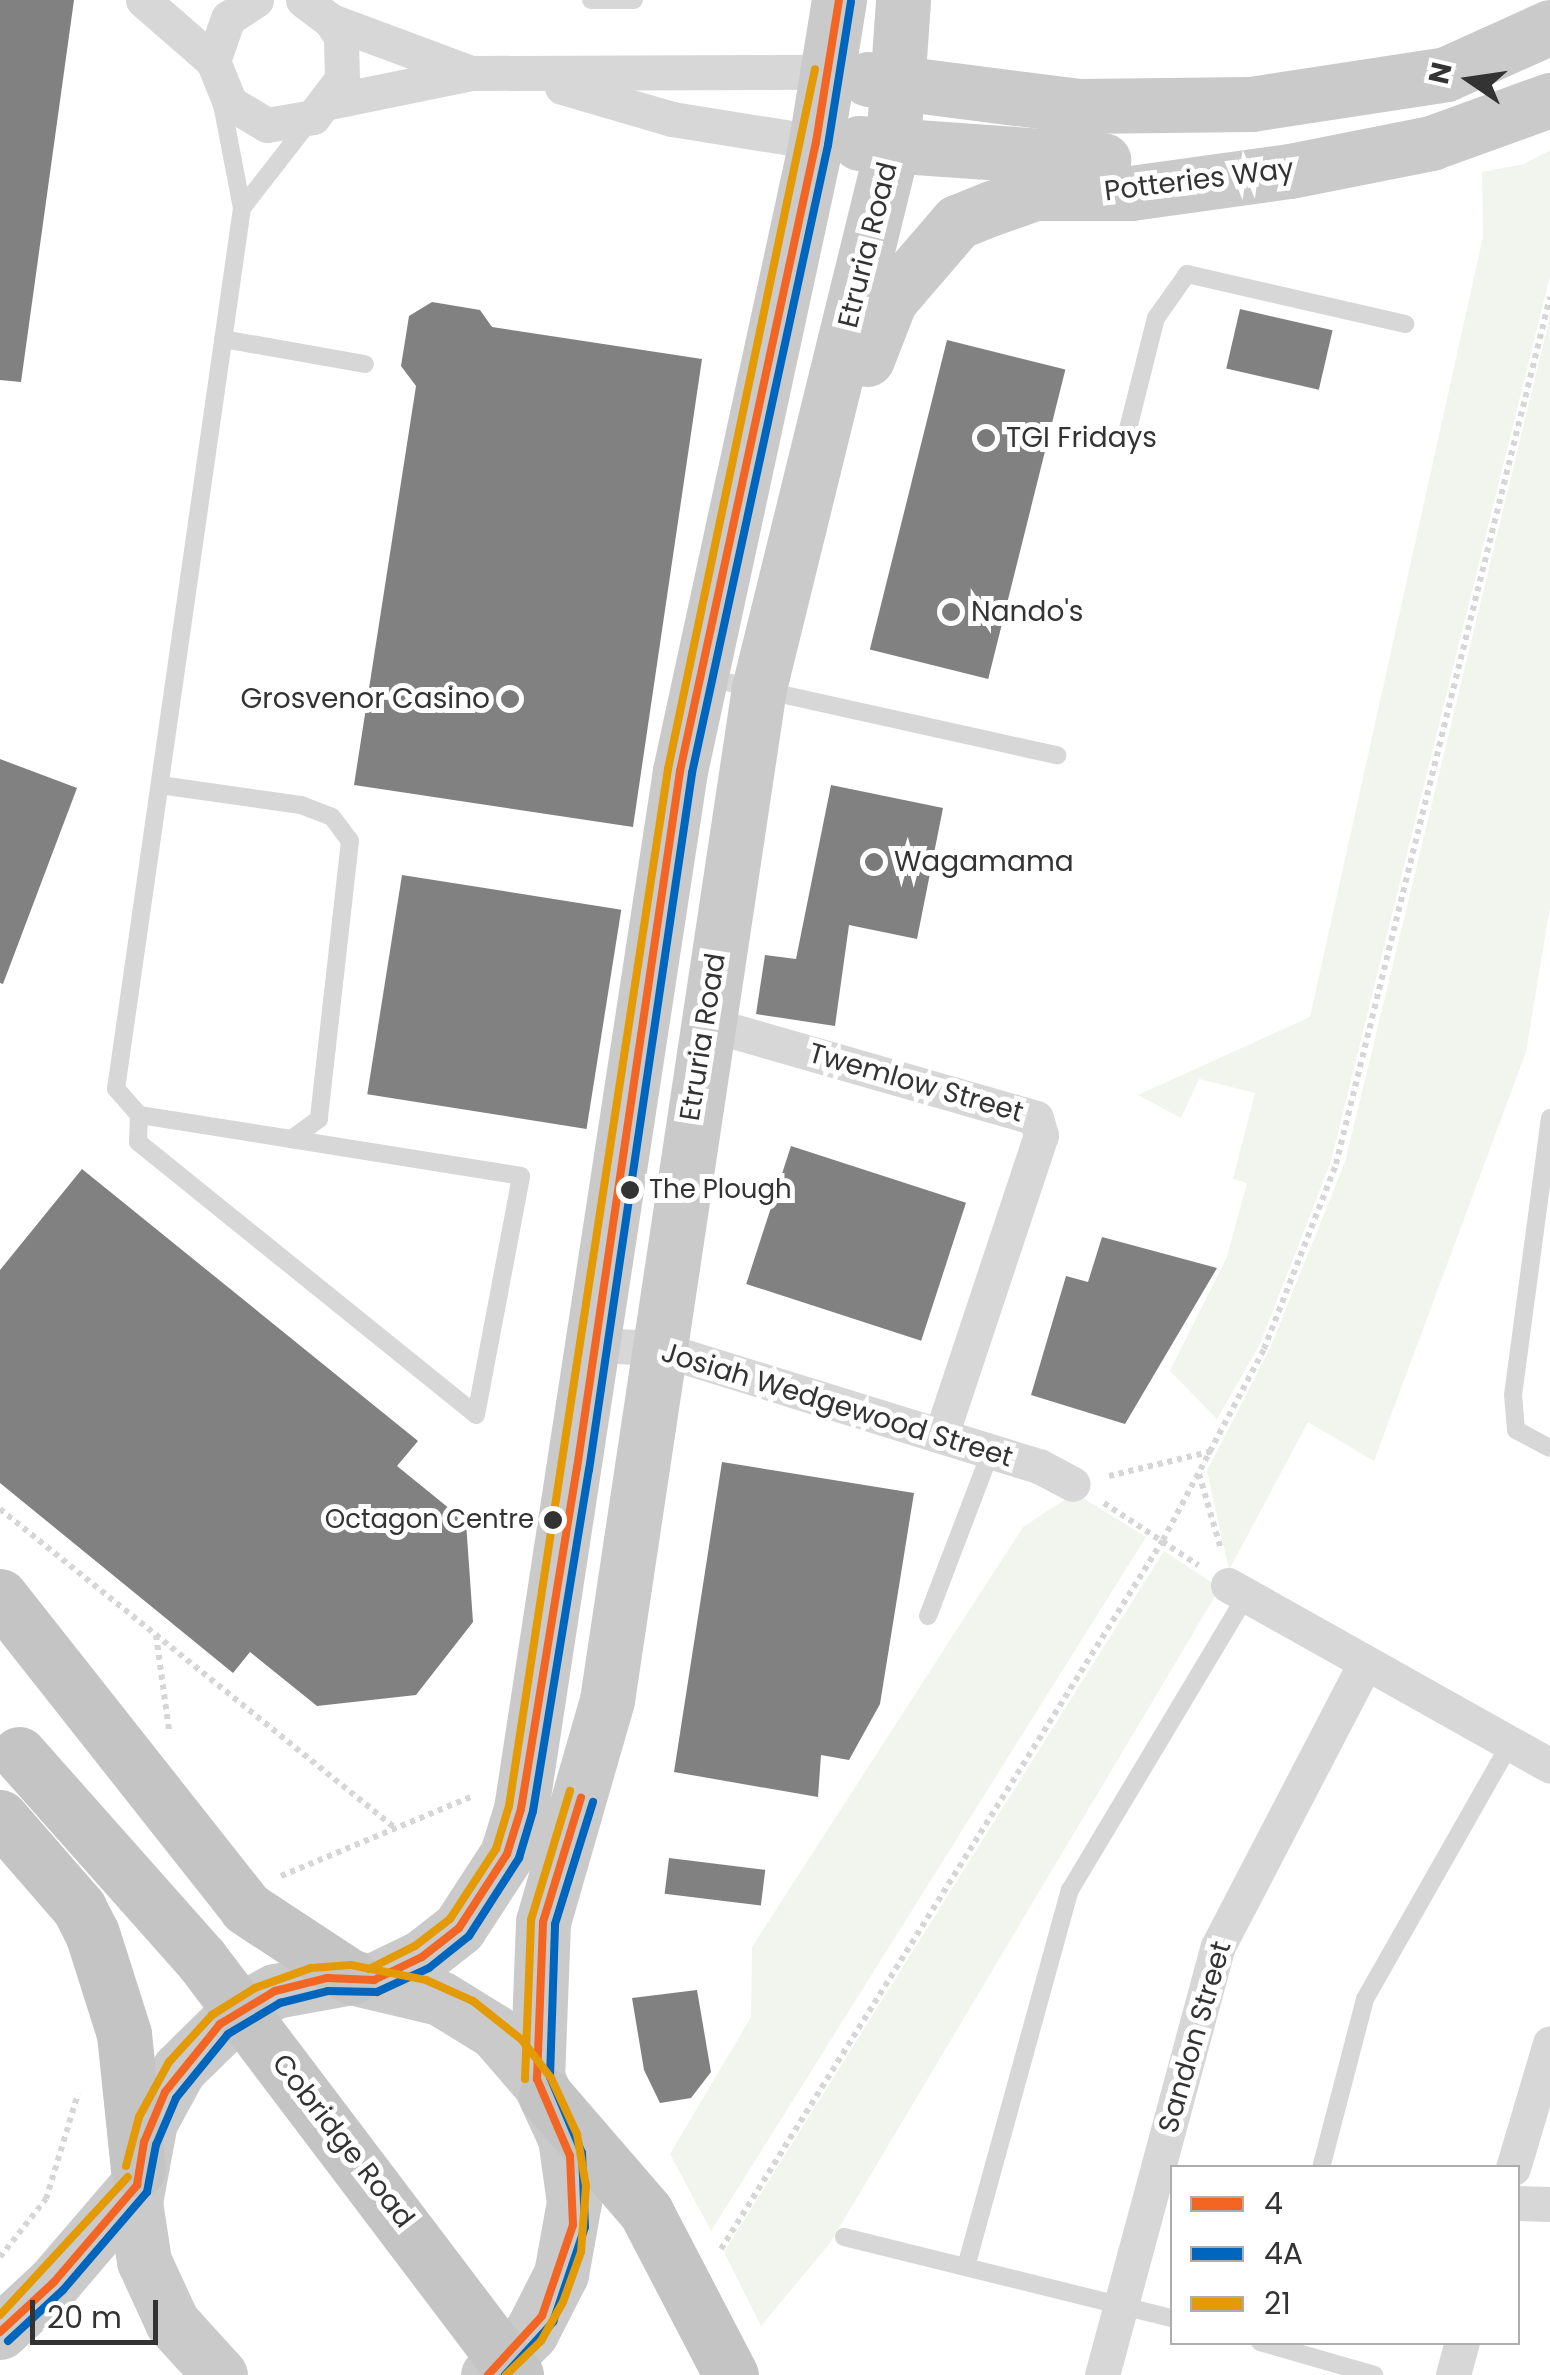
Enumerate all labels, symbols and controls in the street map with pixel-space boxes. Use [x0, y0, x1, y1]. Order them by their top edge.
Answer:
north arrow [1420, 30, 1520, 130]
text: N [1419, 58, 1462, 88]
street label: Potteries Way [1102, 152, 1296, 208]
street label: Etruria Road [831, 159, 905, 331]
place label: TGI Fridays [1006, 421, 1157, 455]
marker: TGI Fridays [975, 427, 997, 449]
place label: Nando's [971, 595, 1083, 629]
marker: Nando's [940, 601, 962, 623]
place label: Grosvenor Casino [241, 682, 490, 716]
marker: Grosvenor Casino [499, 688, 521, 710]
place label: Wagamama [894, 845, 1074, 879]
marker: Wagamama [863, 851, 885, 873]
street label: Etruria Road [673, 951, 733, 1123]
street label: Twemlow Street [805, 1036, 1027, 1130]
place label: The Plough [649, 1174, 792, 1206]
marker: The Plough [620, 1180, 640, 1200]
street label: Josiah Wedgewood Street [657, 1335, 1017, 1475]
place label: Octagon Centre [325, 1504, 534, 1536]
marker: Octagon Centre [543, 1510, 563, 1530]
street label: Sandon Street [1152, 1937, 1238, 2137]
street label: Cobridge Road [265, 2047, 421, 2235]
legend [1170, 2165, 1520, 2345]
text: 4 [1264, 2182, 1283, 2225]
text: 4A [1264, 2232, 1303, 2275]
scale bar [35, 2280, 162, 2342]
text: 21 [1264, 2282, 1291, 2325]
text: 20 m [47, 2296, 122, 2339]

